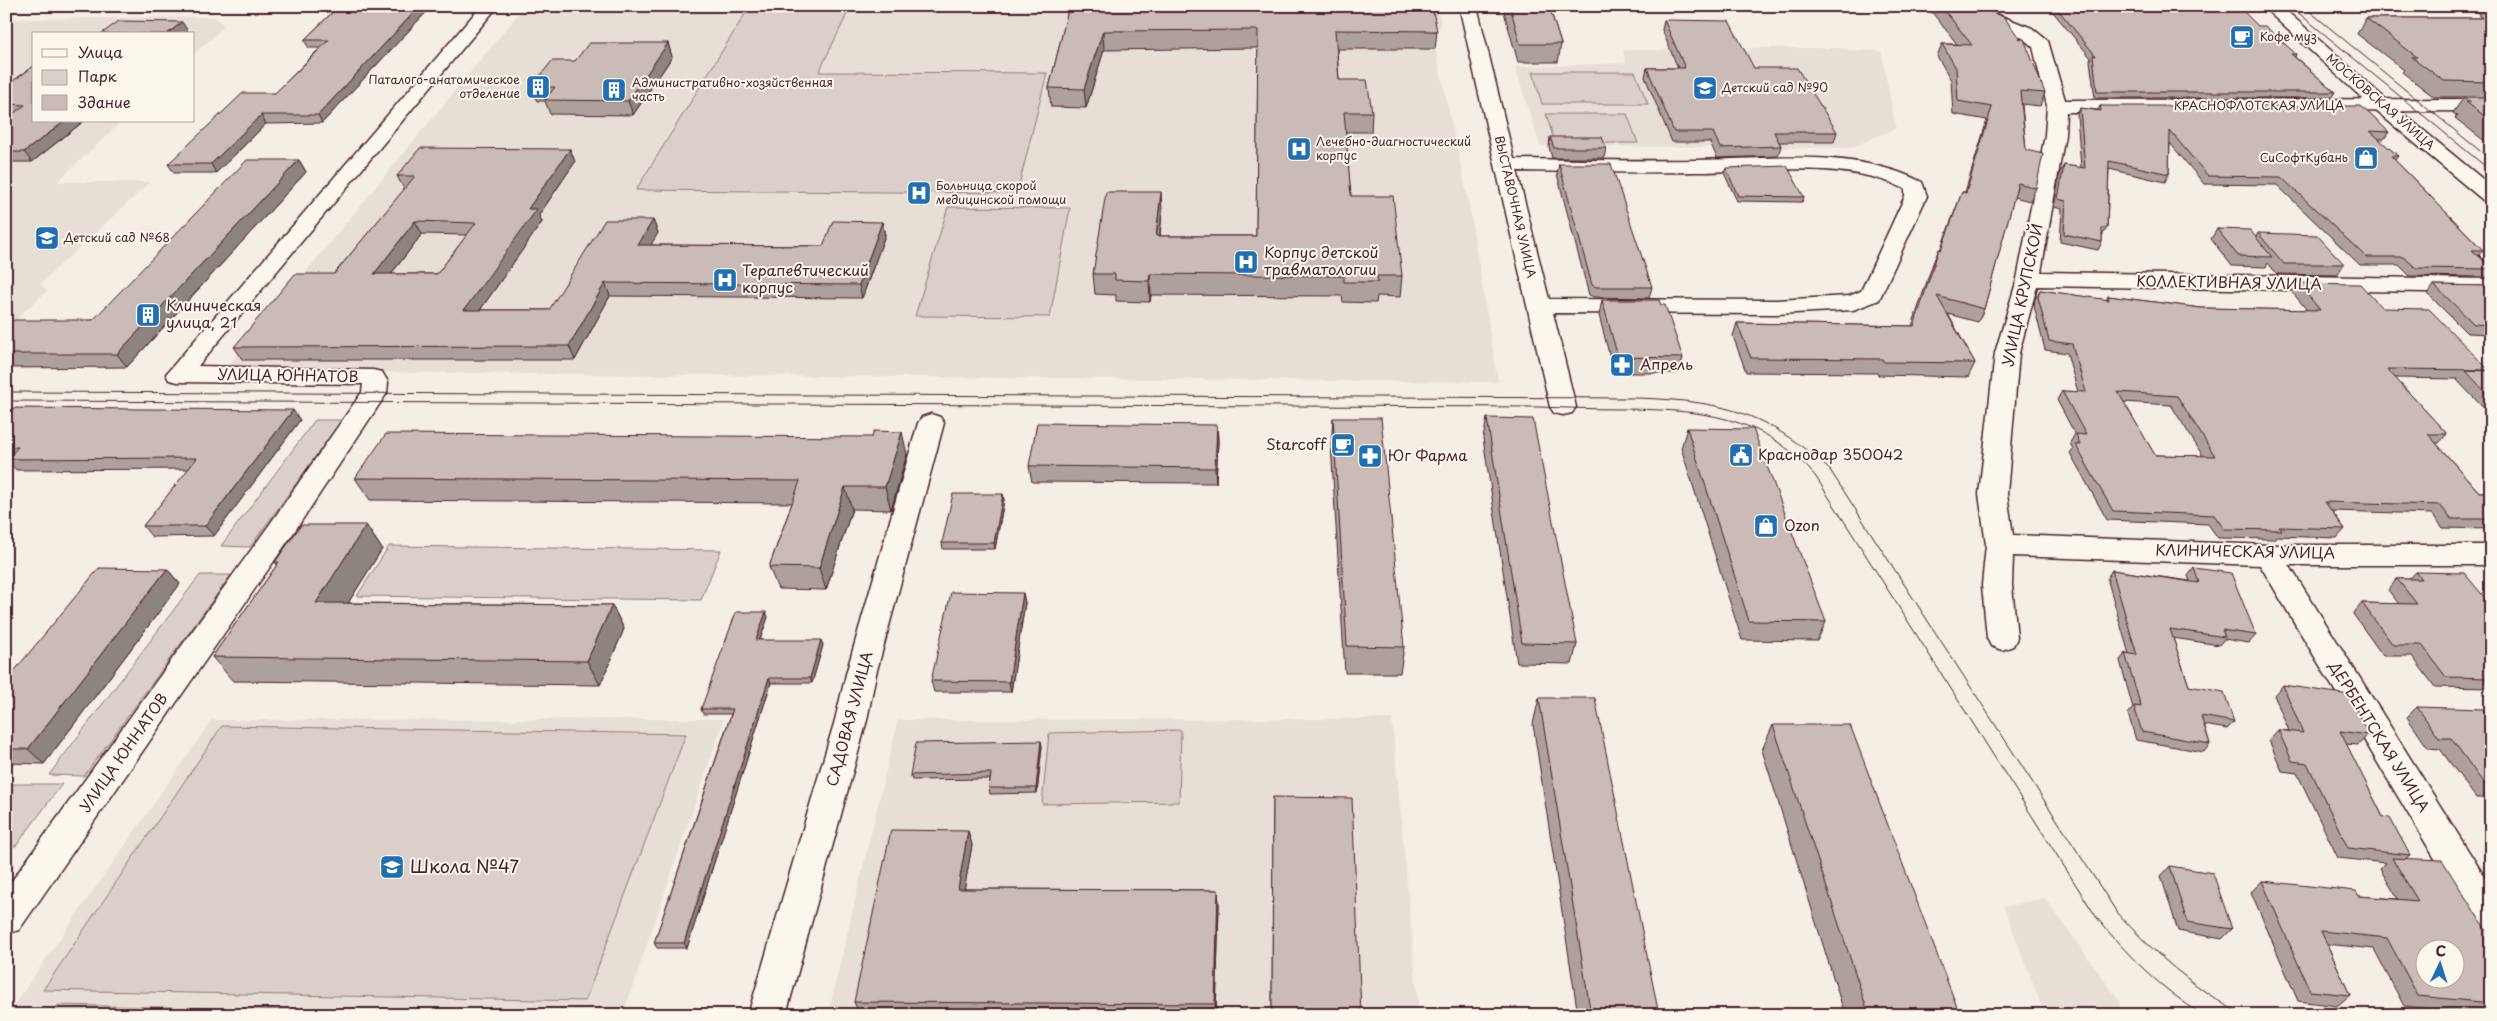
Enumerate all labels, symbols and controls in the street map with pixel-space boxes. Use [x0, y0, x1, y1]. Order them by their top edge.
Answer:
cafe icon: Кофе муз [2229, 24, 2255, 50]
place label: Кофе муз [2260, 27, 2317, 45]
legend [32, 32, 195, 122]
text: Улица [78, 40, 123, 63]
street label: МОСКОВСКАЯ УЛИЦА [2322, 49, 2439, 154]
text: Парк [78, 64, 117, 87]
place label: Паталого-анатомическое отделение [368, 70, 520, 102]
place label: Административно-хозяйственная часть [632, 73, 833, 105]
building icon: Паталого-анатомическое отделение [525, 74, 551, 100]
school or university icon: Детский сад №90 [1692, 75, 1718, 101]
building icon: Административно-хозяйственная часть [601, 77, 627, 103]
place label: Детский сад №90 [1721, 78, 1828, 96]
text: Здание [78, 90, 131, 113]
street label: КРАСНОФЛОТСКАЯ УЛИЦА [2174, 96, 2344, 114]
place label: Лечебно-диагностический корпус [1316, 132, 1471, 164]
street label: ВЫСТАВОЧНАЯ УЛИЦА [1491, 134, 1541, 280]
hospital icon: Лечебно-диагностический корпус [1286, 136, 1312, 162]
shop icon: СиСофтКубань [2353, 145, 2379, 171]
place label: СиСофтКубань [2260, 148, 2348, 166]
place label: Больница скорой медицинской помощи [936, 176, 1066, 208]
hospital icon: Больница скорой медицинской помощи [906, 180, 932, 206]
street label: УЛИЦА КРУПСКОЙ [1995, 221, 2048, 368]
school or university icon: Детский сад №68 [34, 225, 60, 251]
place label: Детский сад №68 [63, 228, 170, 246]
place label: Корпус детской травматологии [1264, 240, 1379, 280]
hospital icon: Корпус детской травматологии [1233, 249, 1259, 275]
place label: Терапевтический корпус [742, 258, 869, 298]
hospital icon: Терапевтический корпус [712, 267, 738, 293]
street label: КОЛЛЕКТИВНАЯ УЛИЦА [2136, 268, 2322, 295]
place label: Клиническая улица, 21 [166, 293, 261, 333]
building icon: Клиническая улица, 21 [135, 302, 161, 328]
pharmacy icon: Апрель [1609, 352, 1635, 378]
place label: Апрель [1640, 352, 1693, 375]
street label: УЛИЦА ЮННАТОВ [217, 362, 359, 387]
place label: Starcoff [1266, 432, 1327, 455]
cafe icon: Starcoff [1330, 432, 1356, 458]
public building icon: Краснодар 350042 [1728, 442, 1754, 468]
place label: Краснодар 350042 [1758, 442, 1903, 465]
pharmacy icon: Юг Фарма [1357, 443, 1383, 469]
place label: Юг Фарма [1388, 443, 1468, 466]
shop icon: Ozon [1753, 513, 1779, 539]
place label: Ozon [1784, 513, 1820, 536]
street label: КЛИНИЧЕСКАЯ УЛИЦА [2155, 537, 2335, 564]
street label: САДОВАЯ УЛИЦА [819, 649, 878, 789]
street label: ДЕРБЕНТСКАЯ УЛИЦА [2324, 655, 2436, 816]
street label: УЛИЦА ЮННАТОВ [73, 688, 173, 816]
place label: Школа №47 [410, 852, 519, 879]
school or university icon: Школа №47 [379, 854, 405, 880]
north arrow [2414, 938, 2464, 988]
text: С [2435, 940, 2447, 961]

